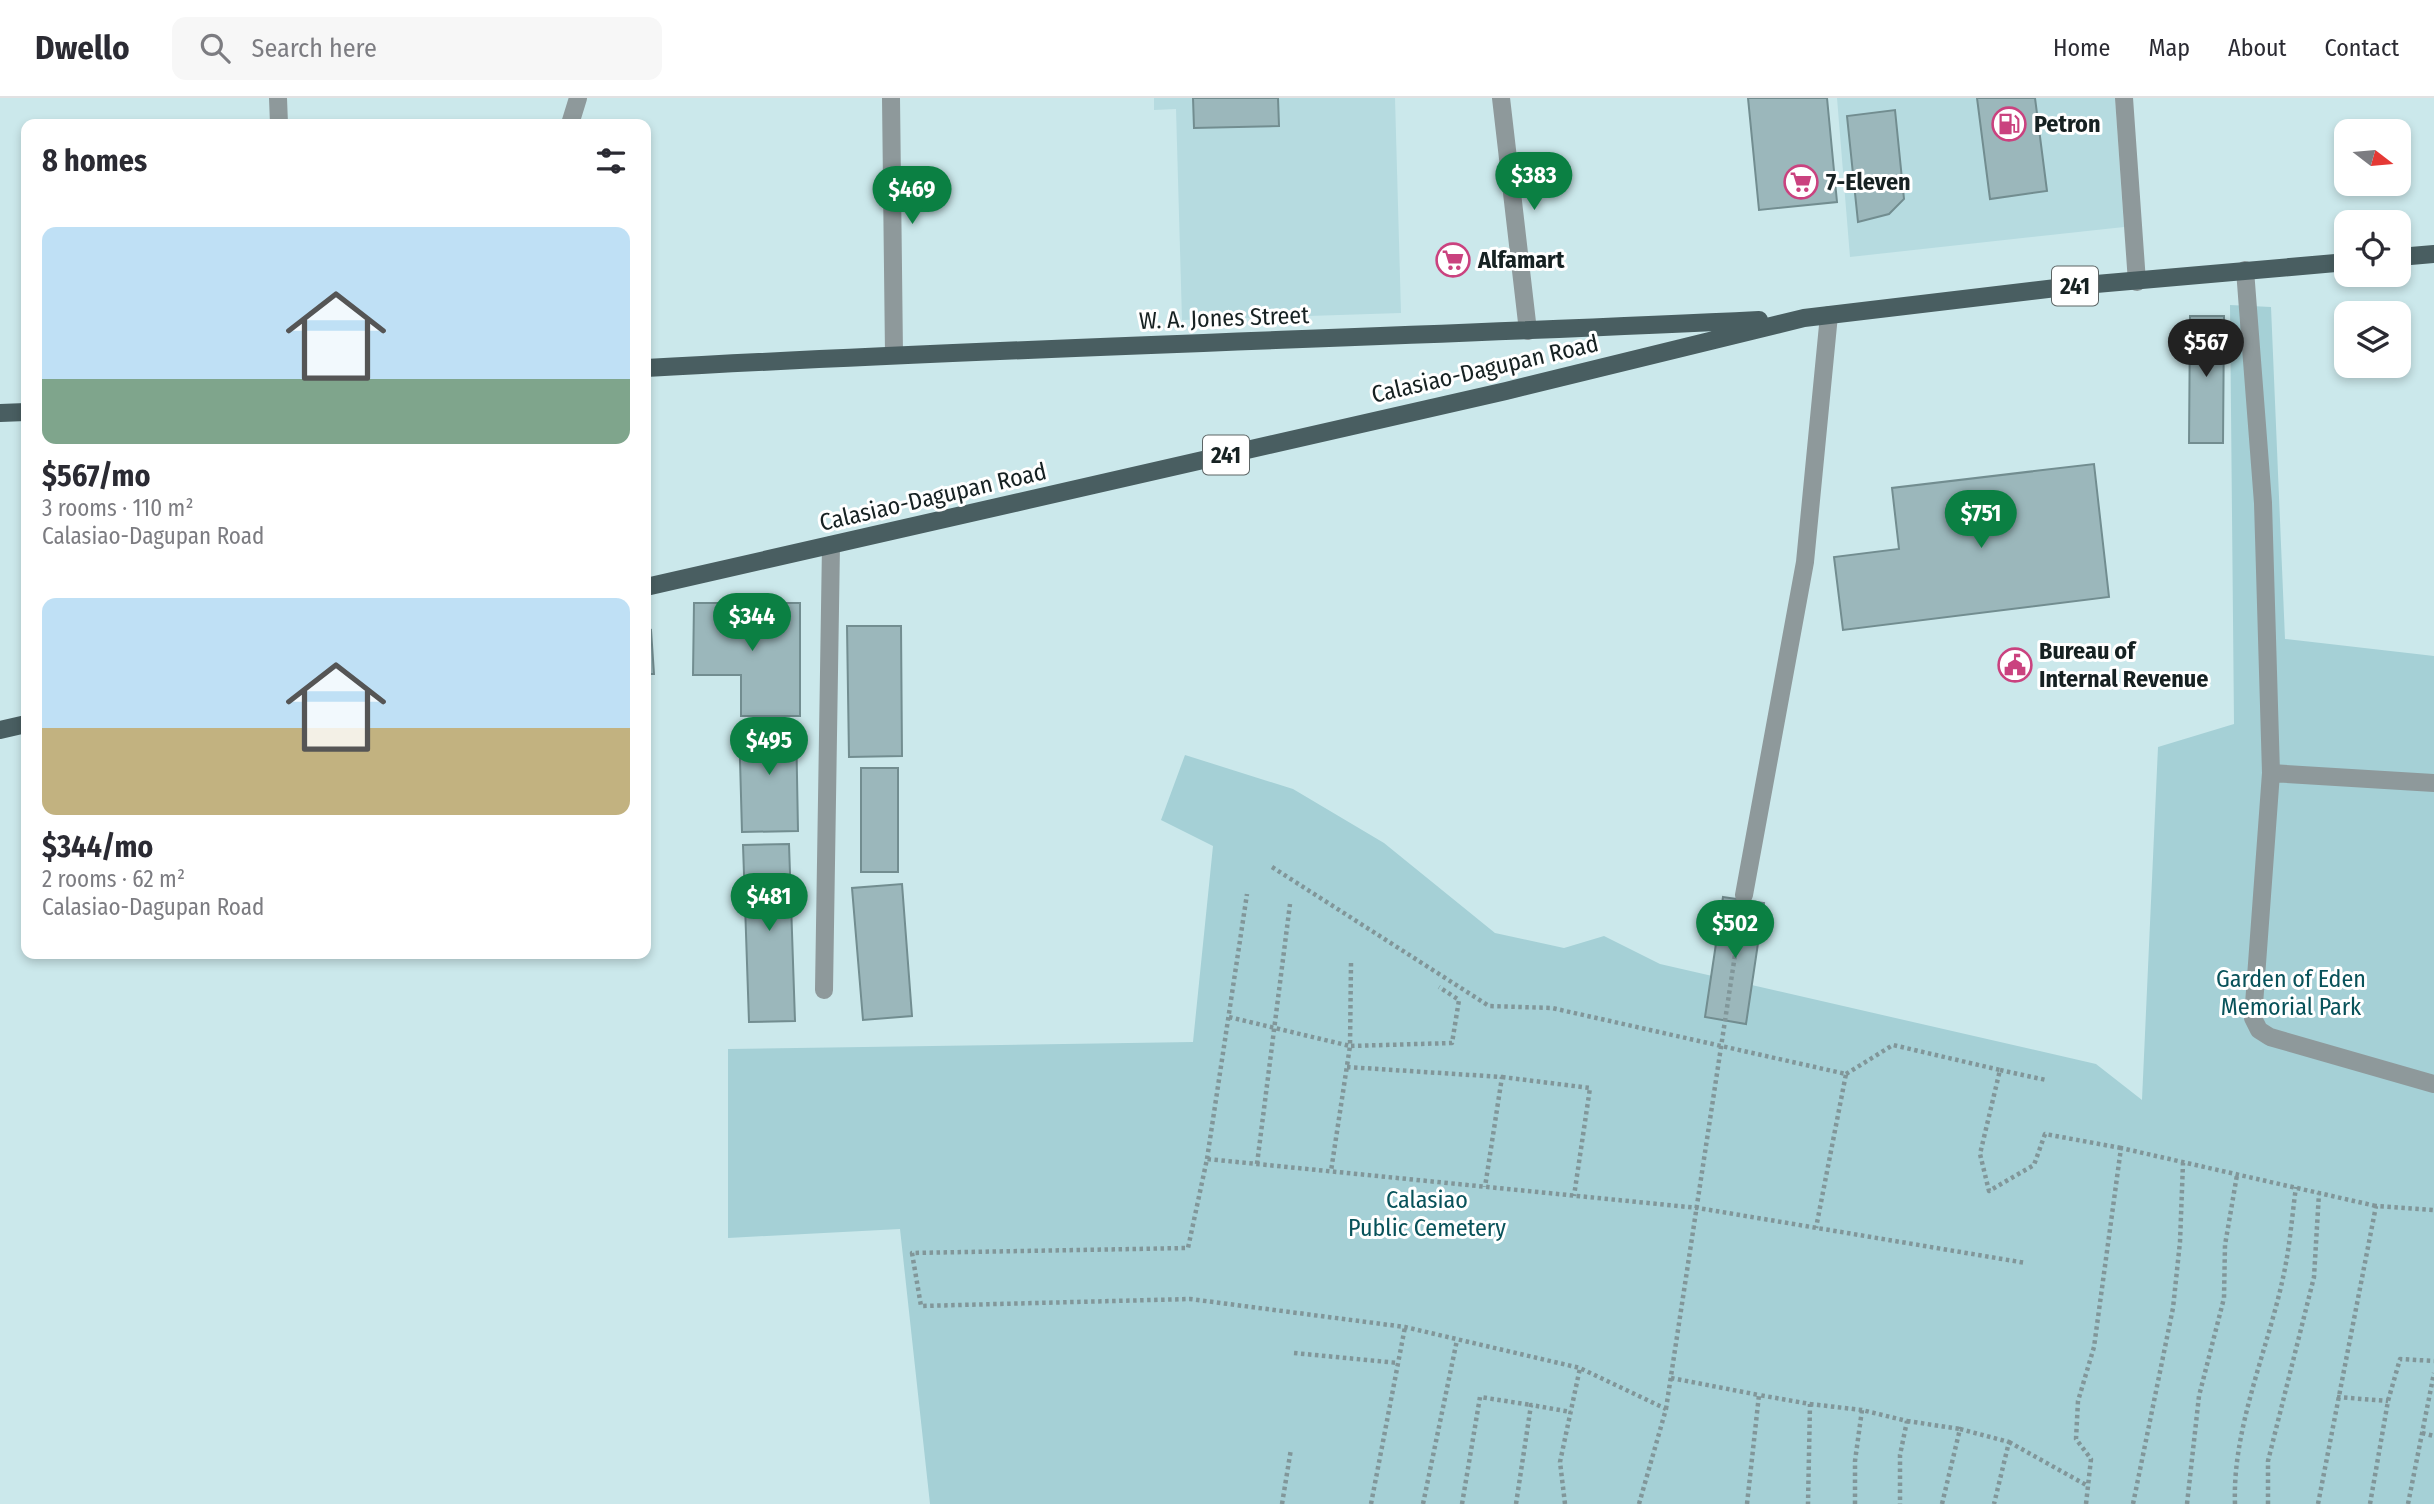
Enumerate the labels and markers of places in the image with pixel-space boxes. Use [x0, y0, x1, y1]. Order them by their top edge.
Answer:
fuel station icon: Petron [1990, 105, 2028, 143]
place label: Petron [2034, 110, 2100, 138]
pin: $383 [1493, 152, 1575, 212]
supermarket icon: 7-Eleven [1782, 163, 1820, 201]
pin: $469 [871, 166, 953, 226]
place label: 7-Eleven [1826, 168, 1911, 196]
supermarket icon: Alfamart [1434, 241, 1472, 279]
place label: Alfamart [1477, 246, 1565, 274]
pin: $567 [2165, 320, 2247, 379]
pin: $751 [1940, 490, 2022, 550]
pin: $344 [711, 594, 793, 653]
place label: Bureau of Internal Revenue [2039, 637, 2208, 693]
public building icon: Bureau of Internal Revenue [1996, 646, 2034, 684]
pin: $495 [728, 718, 810, 777]
pin: $481 [728, 874, 810, 933]
pin: $502 [1694, 900, 1776, 960]

